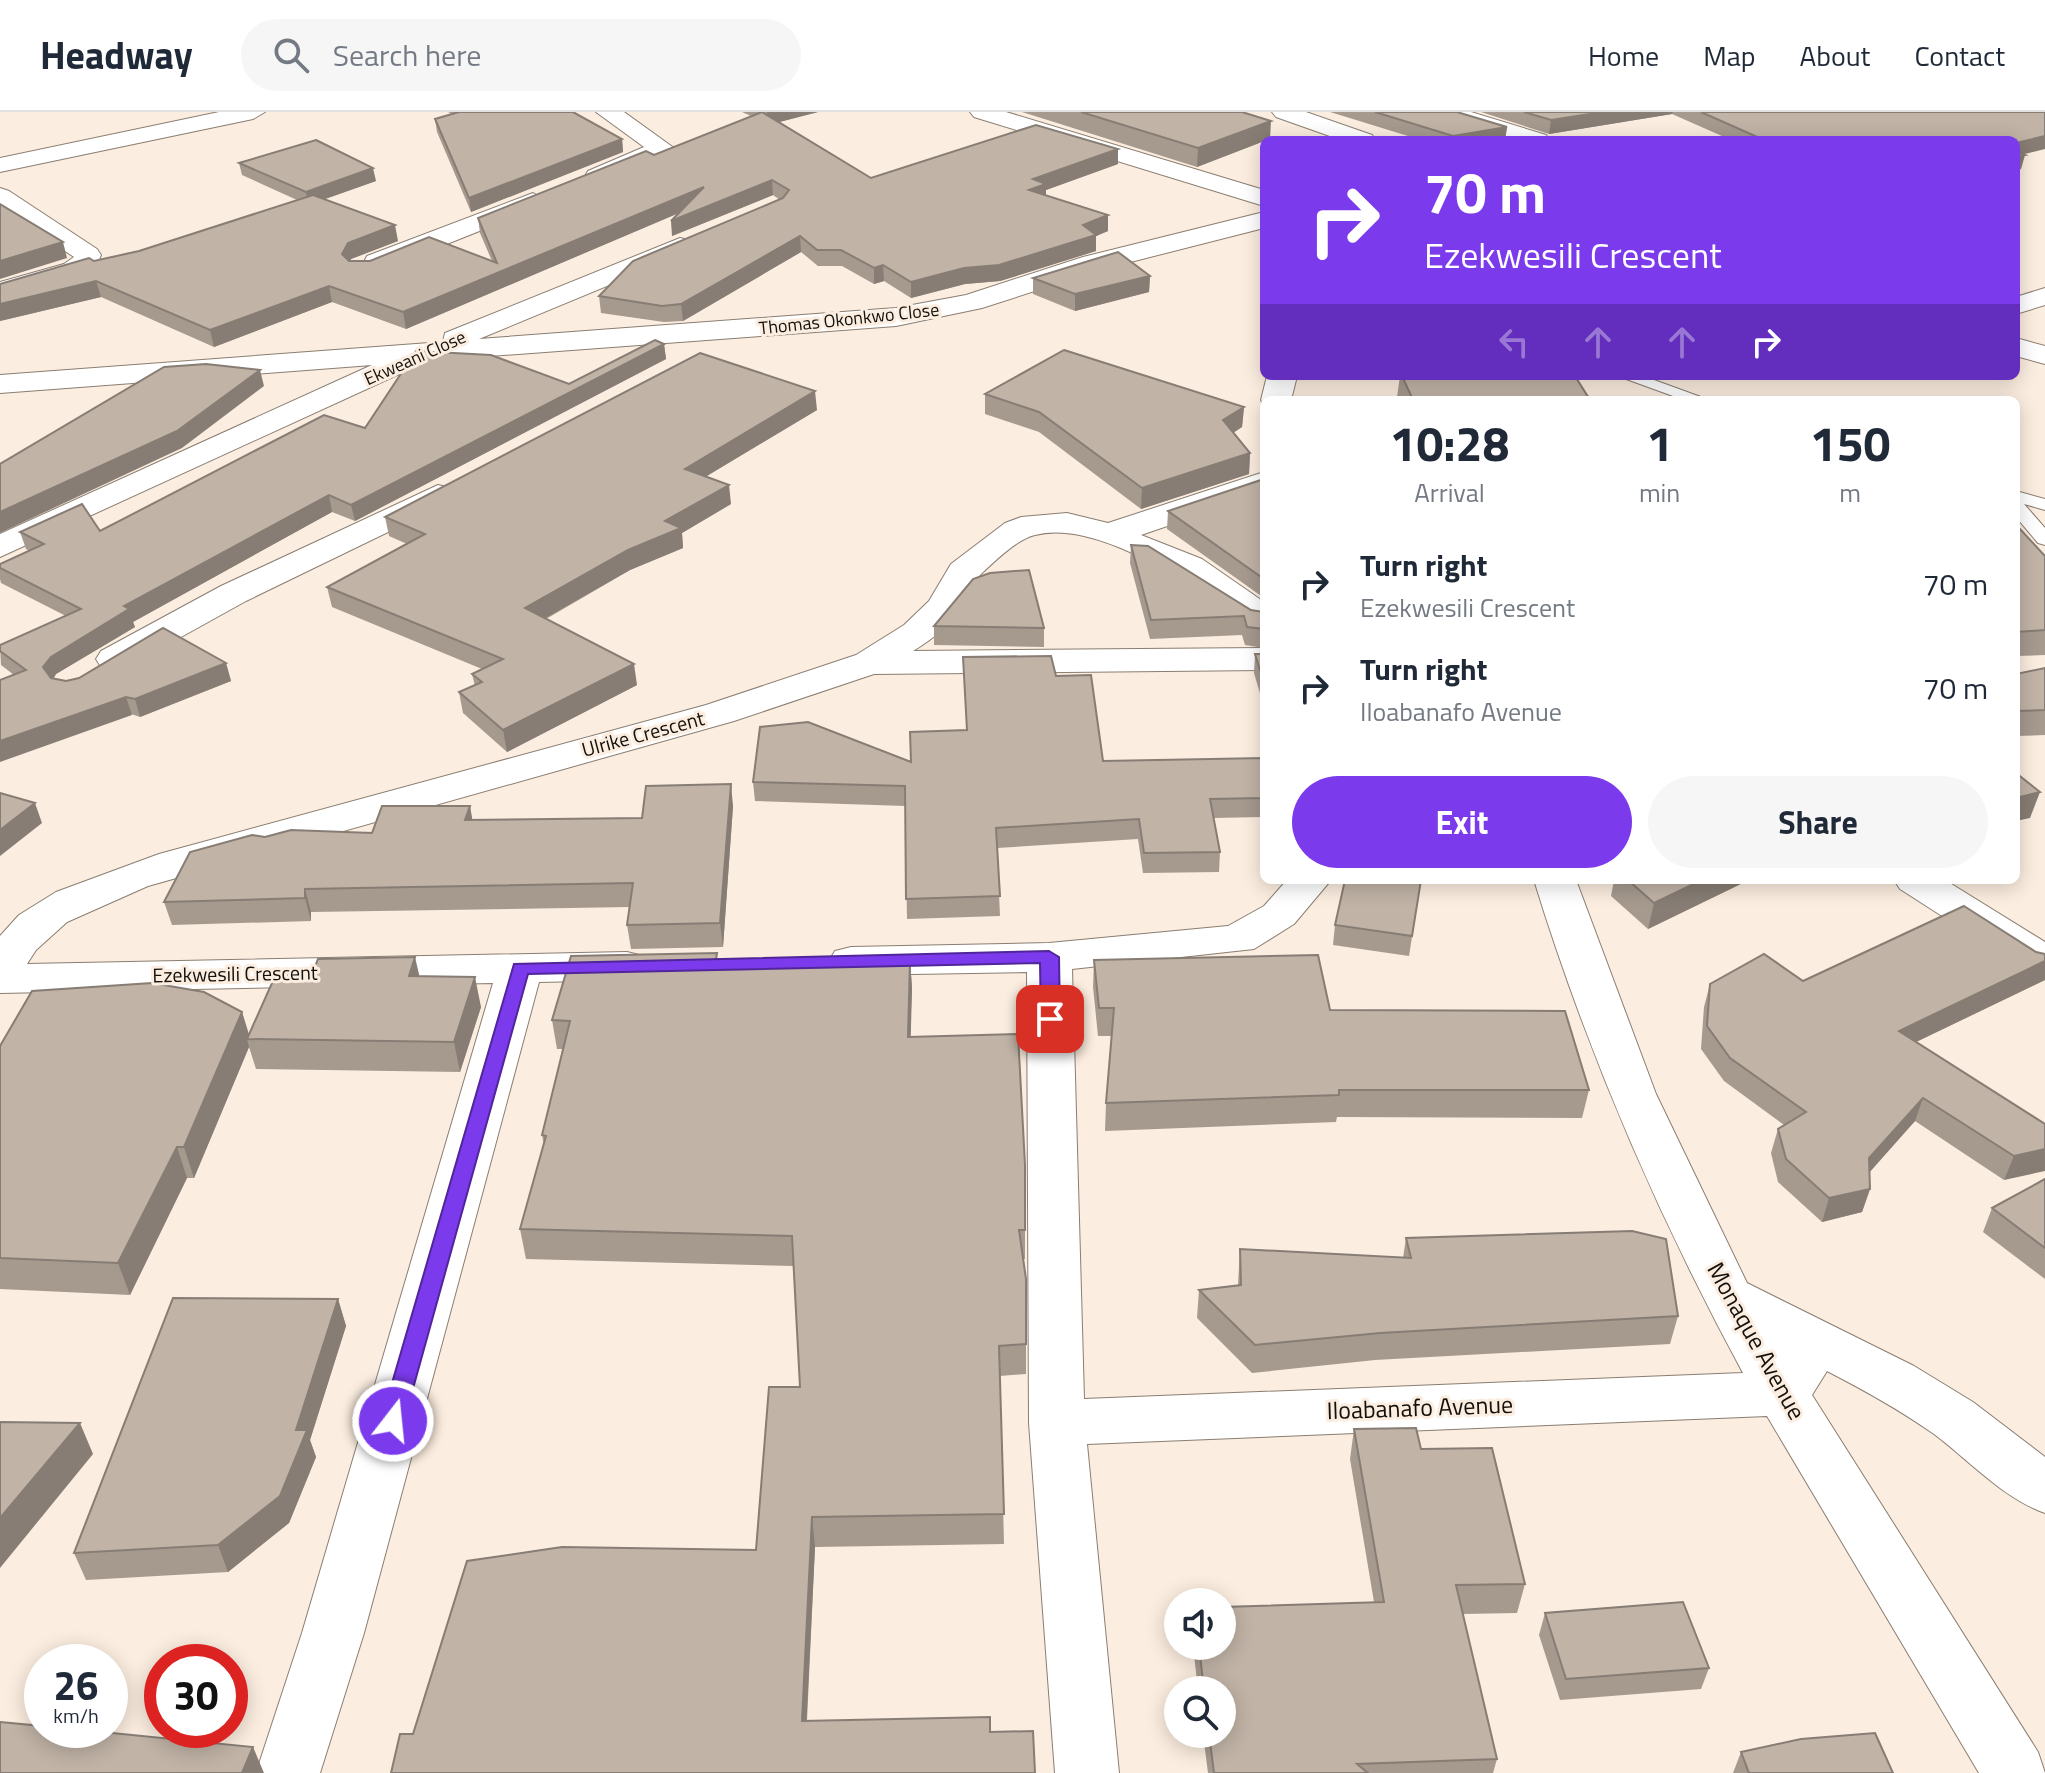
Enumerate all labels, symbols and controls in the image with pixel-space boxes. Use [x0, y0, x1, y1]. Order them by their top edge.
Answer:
search box [241, 19, 801, 91]
text: Headway [40, 26, 193, 84]
text: Search here [333, 32, 481, 78]
icon: search [269, 33, 313, 77]
text: Home [1588, 34, 1659, 77]
text: Map [1703, 34, 1756, 77]
text: About [1800, 34, 1870, 77]
text: Contact [1914, 34, 2005, 77]
text: 70 m [1424, 150, 1546, 235]
icon: right [1292, 168, 1396, 272]
text: Ezekwesili Crescent [1424, 227, 1722, 282]
street label: Thomas Okonkwo Close [757, 296, 940, 341]
icon: left [1492, 320, 1536, 364]
icon: ahead [1576, 320, 1620, 364]
icon: ahead [1660, 320, 1704, 364]
icon: right [1744, 320, 1788, 364]
street label: Ekweani Close [360, 323, 470, 392]
text: 10:28 [1390, 407, 1509, 480]
text: 1 [1646, 407, 1673, 480]
text: 150 [1810, 407, 1890, 480]
text: Arrival [1414, 473, 1485, 512]
text: min [1639, 473, 1680, 512]
text: m [1839, 473, 1861, 512]
text: Turn right [1360, 542, 1488, 588]
text: 70 m [1923, 561, 1988, 607]
icon: right [1292, 562, 1336, 606]
text: Ezekwesili Crescent [1360, 588, 1575, 627]
text: Turn right [1360, 646, 1488, 692]
text: 70 m [1923, 665, 1988, 711]
icon: right [1292, 666, 1336, 710]
text: Iloabanafo Avenue [1360, 692, 1562, 731]
street label: Ulrike Crescent [578, 702, 708, 765]
button: Exit [1292, 776, 1632, 868]
button: Share [1648, 776, 1988, 868]
street label: Ezekwesili Crescent [152, 957, 318, 990]
pin [1016, 985, 1084, 1053]
icon: arrive [1028, 997, 1072, 1041]
street label: Monaque Avenue [1699, 1255, 1815, 1426]
position arrow [351, 1379, 435, 1463]
street label: Iloabanafo Avenue [1326, 1386, 1514, 1428]
map controls [1164, 1588, 1236, 1748]
button: sound [1164, 1588, 1236, 1660]
speed limit sign: 30 [144, 1644, 248, 1748]
text: 26 [54, 1655, 98, 1716]
button: search [1164, 1676, 1236, 1748]
text: km/h [53, 1700, 99, 1731]

